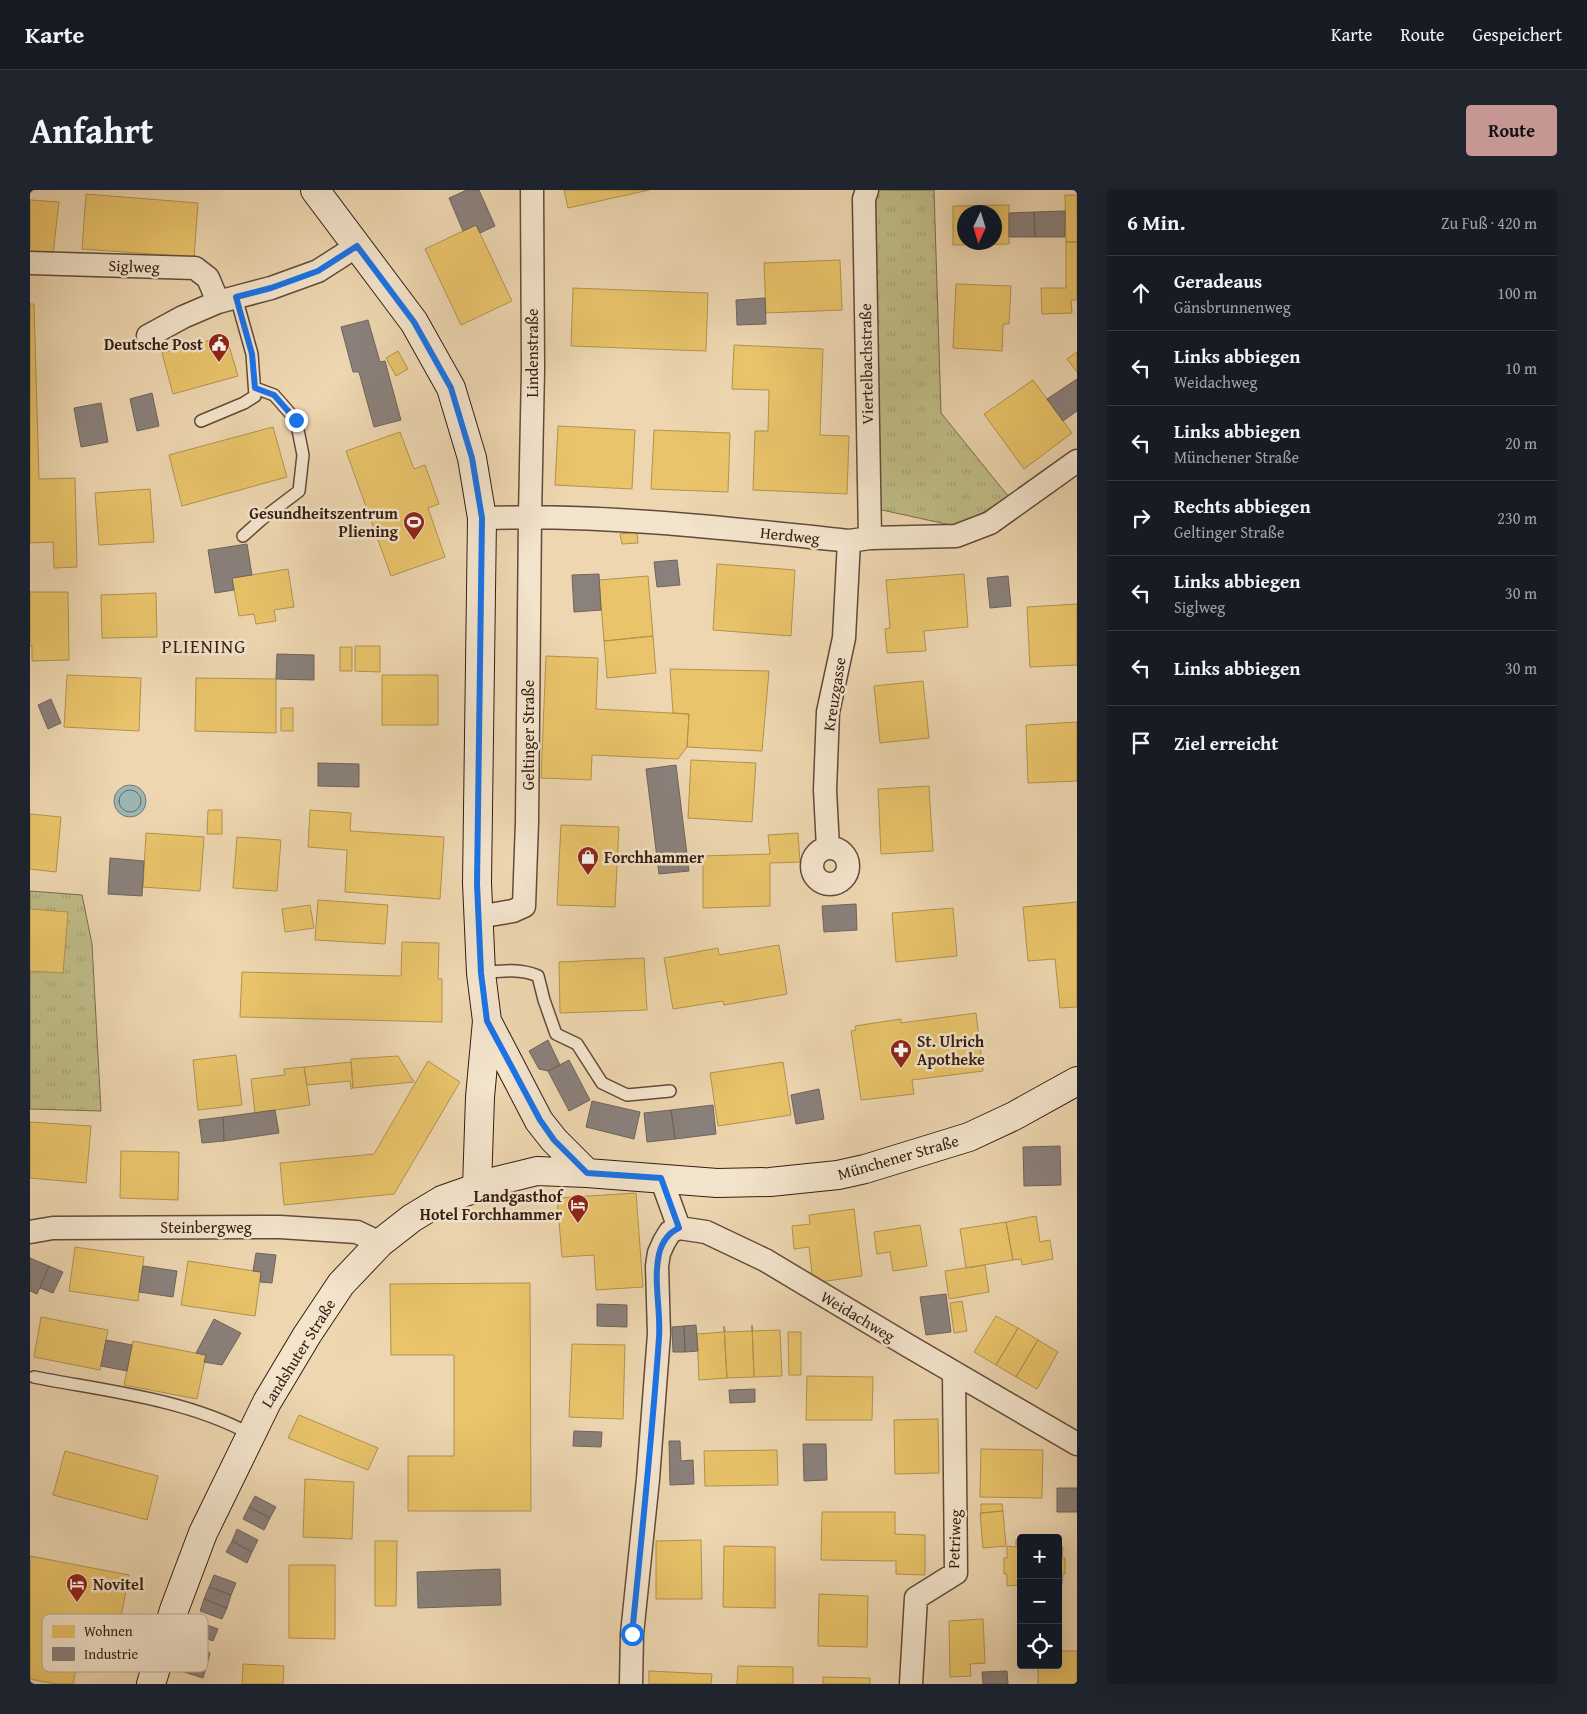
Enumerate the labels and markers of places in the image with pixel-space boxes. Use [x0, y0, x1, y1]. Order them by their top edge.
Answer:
place label: Deutsche Post [104, 332, 203, 356]
public building icon: Deutsche Post [207, 332, 231, 363]
place label: Gesundheitszentrum Pliening [249, 501, 399, 543]
sports icon: Gesundheitszentrum Pliening [402, 510, 426, 541]
shop icon: Forchhammer [576, 845, 600, 876]
place label: Forchhammer [604, 845, 705, 869]
place label: St. Ulrich Apotheke [917, 1029, 985, 1071]
pharmacy icon: St. Ulrich Apotheke [889, 1038, 913, 1069]
place label: Landgasthof Hotel Forchhammer [420, 1184, 564, 1226]
hotel icon: Landgasthof Hotel Forchhammer [566, 1193, 590, 1224]
hotel icon: Novitel [65, 1572, 89, 1603]
place label: Novitel [93, 1572, 144, 1596]

